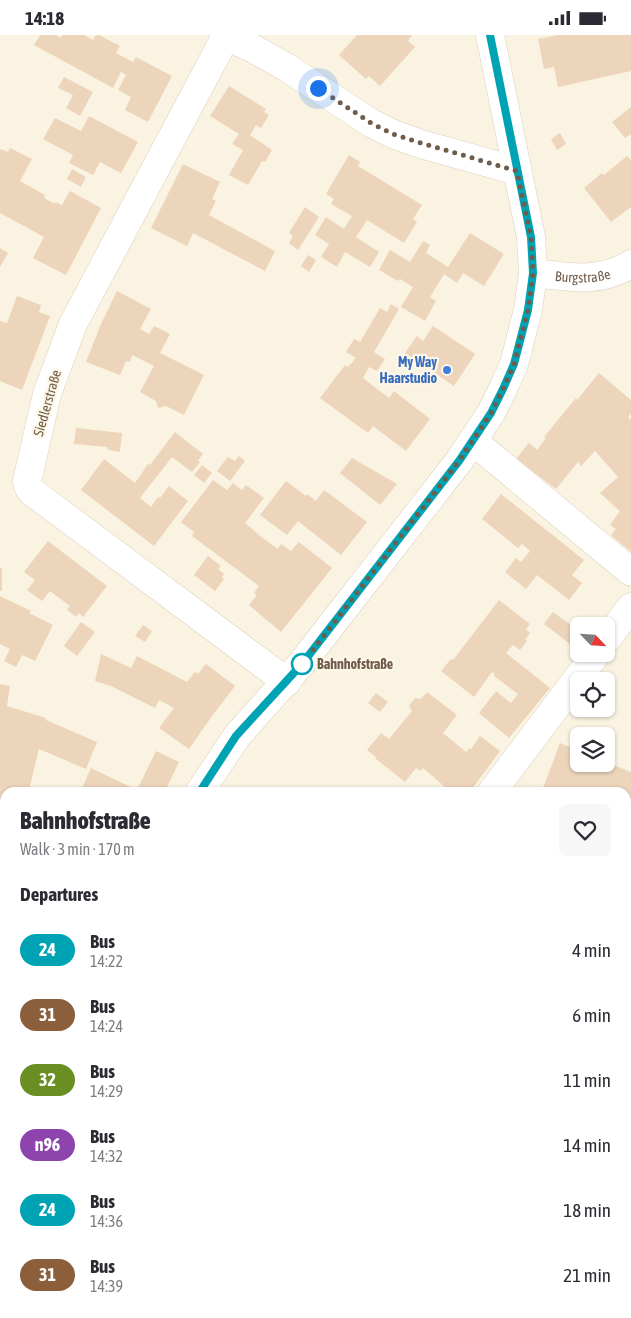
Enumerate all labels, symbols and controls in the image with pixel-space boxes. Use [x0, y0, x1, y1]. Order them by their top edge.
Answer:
text: 14:18 [25, 7, 64, 29]
your location [306, 76, 331, 101]
street label: Burgstraße [554, 266, 612, 286]
place label: My Way Haarstudio [380, 354, 437, 386]
marker: My Way Haarstudio [441, 364, 453, 376]
street label: Siedlerstraße [30, 368, 64, 438]
north arrow [570, 617, 615, 663]
map controls [570, 617, 615, 772]
marker: Bahnhofstraße [291, 653, 313, 675]
place label: Bahnhofstraße [317, 656, 393, 672]
button: locate [570, 672, 615, 717]
button: layers [570, 727, 615, 772]
button: heart [559, 804, 611, 856]
text: Bahnhofstraße [20, 807, 151, 834]
text: Walk · 3 min · 170 m [20, 840, 134, 858]
text: Departures [20, 883, 98, 905]
text: Bus [90, 930, 115, 952]
text: 24 [39, 939, 56, 960]
text: 4 min [572, 939, 611, 961]
text: 14:22 [90, 952, 123, 970]
text: Bus [90, 995, 115, 1017]
text: 31 [39, 1004, 56, 1025]
text: 6 min [572, 1004, 611, 1026]
text: 14:24 [90, 1017, 123, 1035]
text: Bus [90, 1060, 115, 1082]
text: 32 [39, 1069, 56, 1090]
text: 11 min [563, 1069, 611, 1091]
text: 14:29 [90, 1082, 123, 1100]
text: Bus [90, 1125, 115, 1147]
text: n96 [35, 1134, 60, 1155]
text: 14 min [563, 1134, 611, 1156]
text: 14:32 [90, 1147, 123, 1165]
text: Bus [90, 1190, 115, 1212]
text: 24 [39, 1199, 56, 1220]
text: 18 min [563, 1199, 611, 1221]
text: 14:36 [90, 1212, 123, 1230]
text: Bus [90, 1255, 115, 1277]
text: 31 [39, 1264, 56, 1285]
text: 21 min [563, 1264, 611, 1286]
text: 14:39 [90, 1277, 123, 1295]

